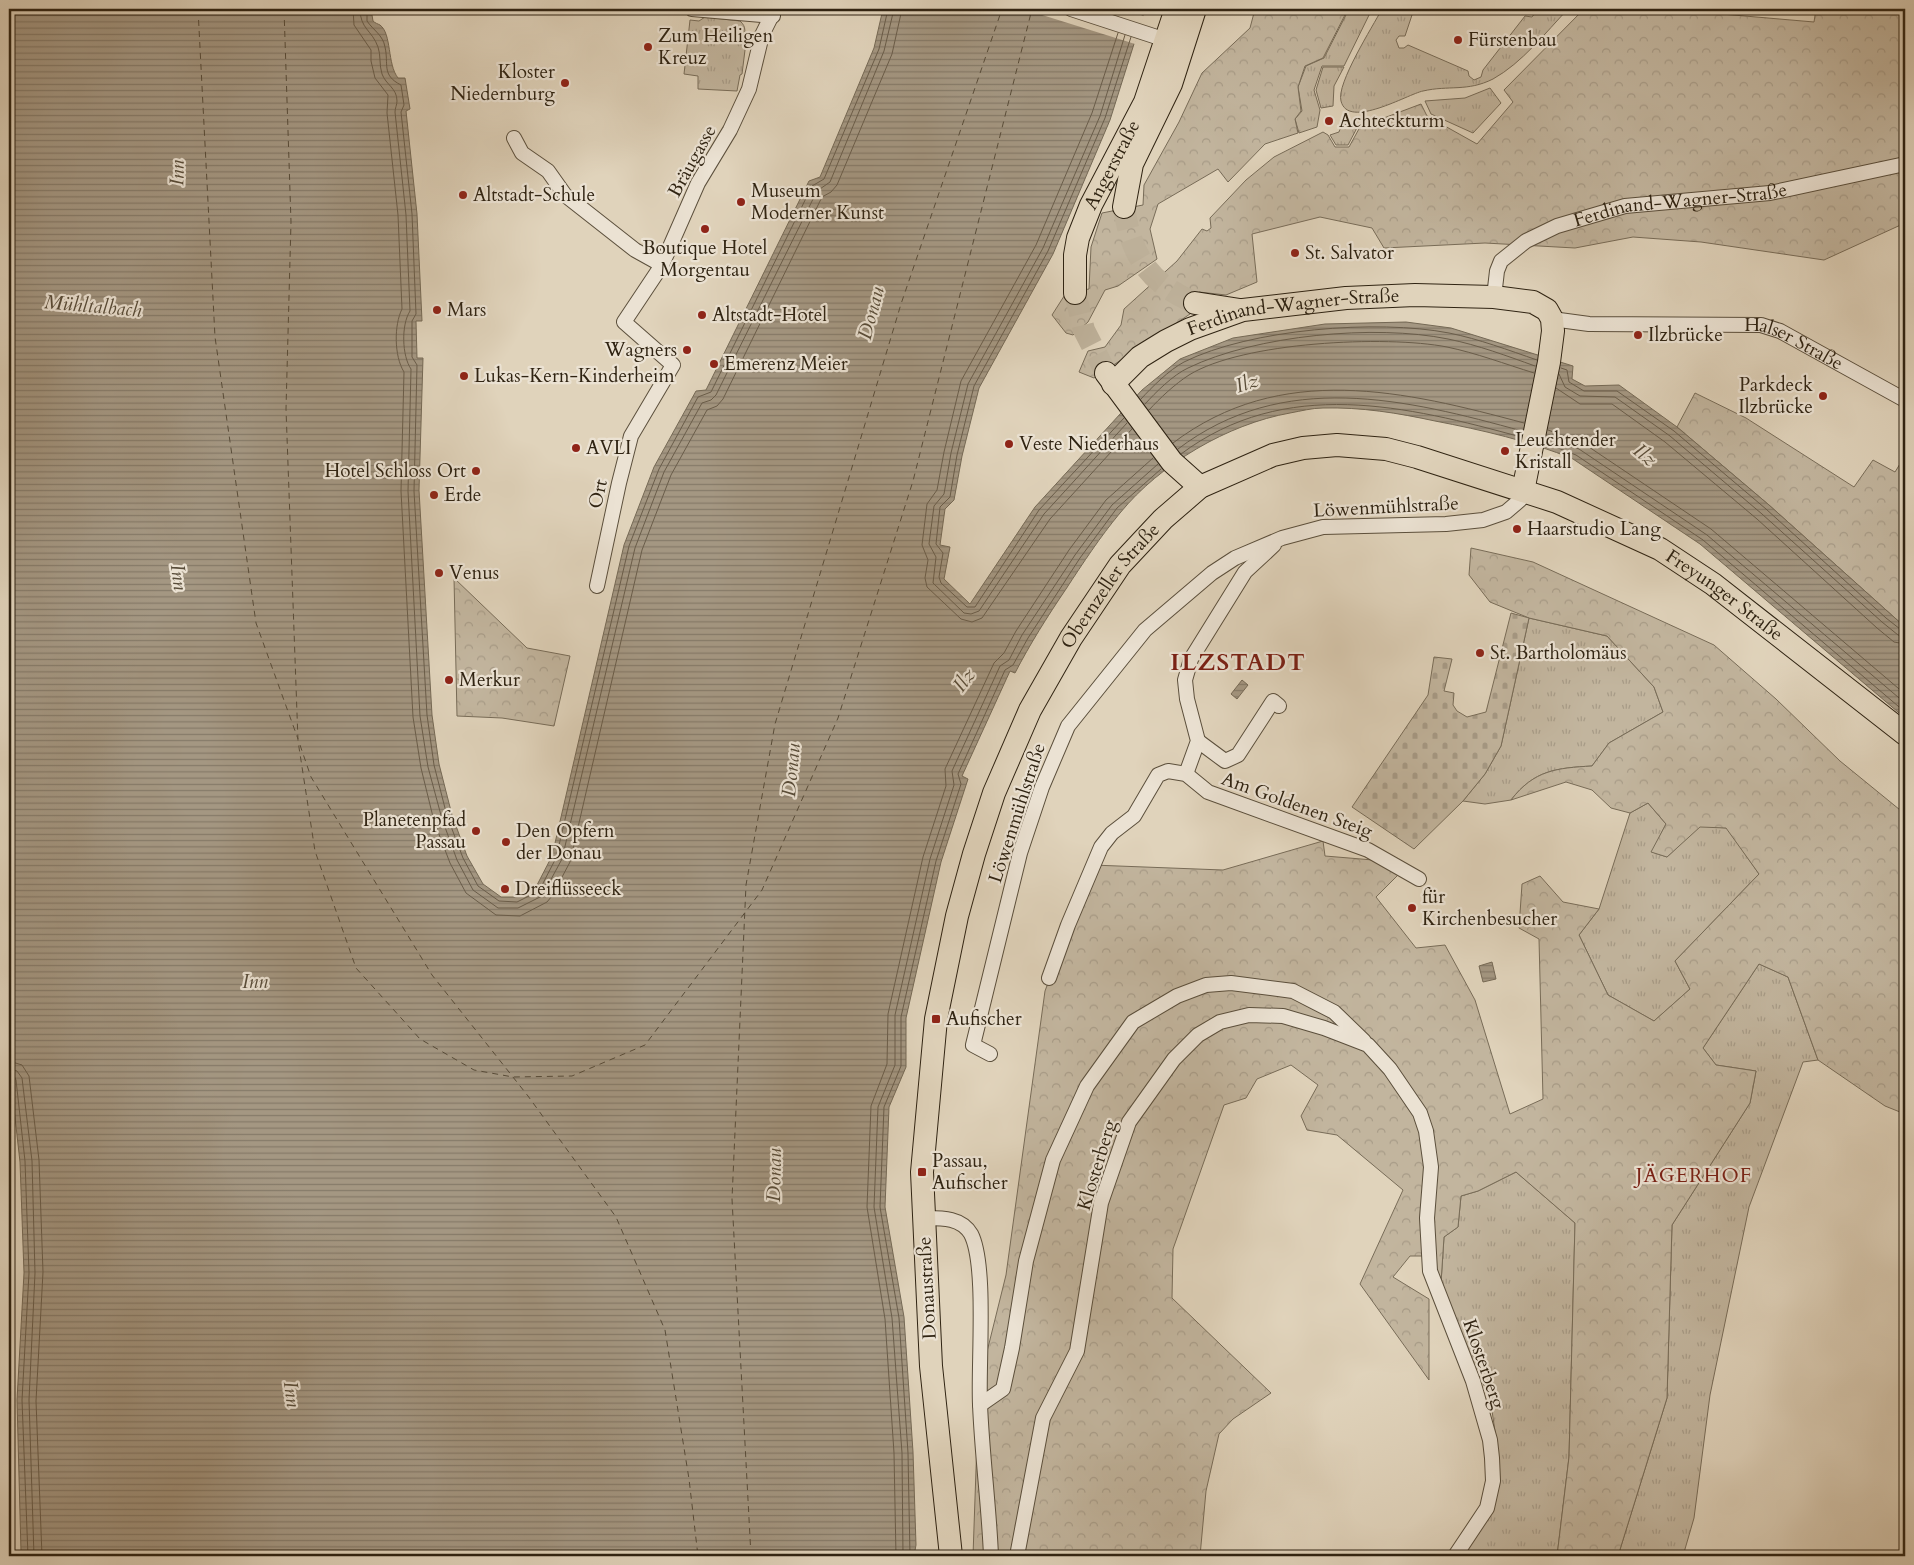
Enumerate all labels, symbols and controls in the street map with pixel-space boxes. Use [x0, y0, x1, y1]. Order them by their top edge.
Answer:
place label: Zum Heiligen Kreuz [658, 23, 773, 71]
place label: Fürstenbau [1468, 27, 1557, 53]
marker: Fürstenbau [1452, 34, 1464, 46]
marker: Zum Heiligen Kreuz [642, 41, 654, 53]
place label: Kloster Niedernburg [450, 59, 555, 107]
marker: Kloster Niedernburg [559, 77, 571, 89]
place label: Achteckturm [1339, 108, 1445, 134]
street label: Angerstraße [1078, 115, 1146, 214]
marker: Achteckturm [1323, 115, 1335, 127]
street label: Bräugasse [662, 120, 722, 202]
water label: Inn [163, 160, 191, 186]
street label: Ferdinand-Wagner-Straße [1570, 177, 1789, 233]
place label: Museum Moderner Kunst [751, 178, 884, 226]
place label: Altstadt-Schule [473, 182, 595, 208]
marker: Altstadt-Schule [457, 189, 469, 201]
marker: Museum Moderner Kunst [735, 196, 747, 208]
marker: Boutique Hotel Morgentau [699, 223, 711, 235]
place label: Boutique Hotel Morgentau [643, 235, 768, 283]
place label: St. Salvator [1305, 240, 1394, 266]
marker: St. Salvator [1289, 247, 1301, 259]
water label: Donau [851, 283, 891, 343]
street label: Ferdinand-Wagner-Straße [1183, 283, 1400, 342]
water label: Mühltalbach [43, 288, 143, 324]
place label: Mars [447, 297, 486, 323]
place label: Altstadt-Hotel [712, 302, 827, 328]
marker: Mars [431, 304, 443, 316]
marker: Altstadt-Hotel [696, 309, 708, 321]
street label: Halser Straße [1744, 312, 1848, 376]
place label: Ilzbrücke [1648, 322, 1723, 348]
marker: Ilzbrücke [1632, 329, 1644, 341]
place label: Wagners [603, 337, 677, 363]
marker: Wagners [681, 344, 693, 356]
place label: Emerenz Meier [724, 351, 848, 377]
marker: Emerenz Meier [708, 358, 720, 370]
place label: Lukas-Kern-Kinderheim [474, 363, 675, 389]
water label: Ilz [1232, 366, 1263, 399]
marker: Lukas-Kern-Kinderheim [458, 370, 470, 382]
place label: Parkdeck Ilzbrücke [1738, 372, 1814, 420]
marker: Parkdeck Ilzbrücke [1817, 390, 1829, 402]
place label: Leuchtender Kristall [1515, 427, 1616, 475]
place label: Veste Niederhaus [1019, 431, 1159, 457]
place label: AVLI [586, 435, 631, 461]
water label: Ilz [1627, 437, 1663, 473]
marker: Veste Niederhaus [1003, 438, 1015, 450]
marker: AVLI [570, 442, 582, 454]
marker: Leuchtender Kristall [1499, 445, 1511, 457]
place label: Hotel Schloss Ort [324, 458, 466, 484]
marker: Hotel Schloss Ort [470, 465, 482, 477]
street label: Ort [582, 477, 614, 511]
place label: Erde [444, 482, 481, 508]
marker: Erde [428, 489, 440, 501]
street label: Löwenmühlstraße [1313, 490, 1459, 524]
place label: Haarstudio Lang [1527, 516, 1661, 542]
street label: Obernzeller Straße [1055, 518, 1166, 653]
marker: Haarstudio Lang [1511, 523, 1523, 535]
street label: Freyunger Straße [1661, 543, 1788, 647]
place label: Venus [449, 560, 499, 586]
water label: Inn [164, 562, 194, 592]
marker: Venus [433, 567, 445, 579]
place label: St. Bartholomäus [1490, 640, 1627, 666]
district label: ILZSTADT [1170, 646, 1306, 679]
marker: St. Bartholomäus [1474, 647, 1486, 659]
water label: Ilz [946, 662, 982, 697]
place label: Merkur [459, 667, 520, 693]
marker: Merkur [443, 674, 455, 686]
street label: Löwenmühlstraße [982, 740, 1052, 886]
water label: Donau [775, 742, 807, 798]
street label: Am Goldenen Steig [1218, 766, 1376, 845]
place label: Planetenpfad Passau [363, 807, 466, 855]
place label: Den Opfern der Donau [516, 818, 615, 866]
marker: Planetenpfad Passau [470, 825, 482, 837]
marker: Den Opfern der Donau [500, 836, 512, 848]
place label: Dreiflüsseeck [515, 876, 622, 902]
marker: Dreiflüsseeck [499, 883, 511, 895]
place label: für Kirchenbesucher [1422, 884, 1557, 932]
marker: für Kirchenbesucher [1406, 902, 1418, 914]
water label: Inn [242, 968, 268, 995]
place label: Aufischer [946, 1006, 1022, 1032]
marker: Aufischer [930, 1013, 942, 1025]
street label: Klosterberg [1071, 1116, 1123, 1214]
water label: Donau [760, 1148, 788, 1202]
place label: Passau, Aufischer [932, 1148, 1008, 1196]
district label: JÄGERHOF [1633, 1162, 1752, 1189]
marker: Passau, Aufischer [916, 1166, 928, 1178]
street label: Donaustraße [911, 1236, 943, 1340]
street label: Klosterberg [1456, 1316, 1512, 1413]
water label: Inn [277, 1379, 307, 1409]

